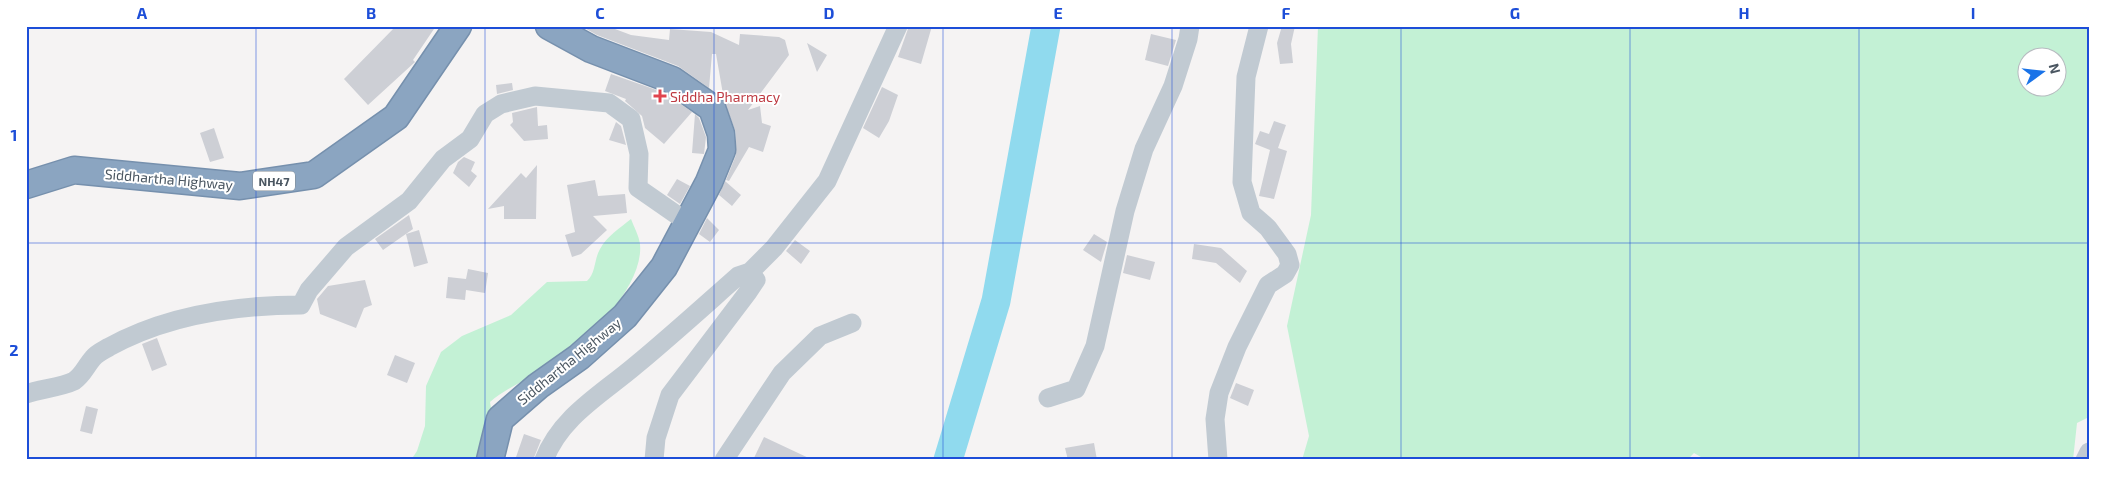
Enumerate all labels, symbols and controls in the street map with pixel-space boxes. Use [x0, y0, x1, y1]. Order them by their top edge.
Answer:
text: A [137, 3, 148, 22]
text: B [366, 3, 376, 22]
text: C [595, 3, 605, 22]
text: D [824, 3, 835, 22]
text: E [1053, 3, 1063, 22]
text: F [1282, 3, 1291, 22]
text: G [1510, 3, 1520, 22]
text: H [1738, 3, 1750, 22]
text: I [1971, 3, 1975, 22]
north arrow [2018, 48, 2068, 98]
text: N [2046, 61, 2065, 76]
place label: Siddha Pharmacy [670, 88, 781, 105]
marker: Siddha Pharmacy [654, 90, 666, 102]
text: 1 [11, 125, 17, 144]
street label: Siddhartha Highway [104, 165, 234, 193]
road number: NH47 [253, 172, 295, 190]
street label: Siddhartha Highway [514, 314, 625, 408]
text: 2 [9, 340, 19, 359]

